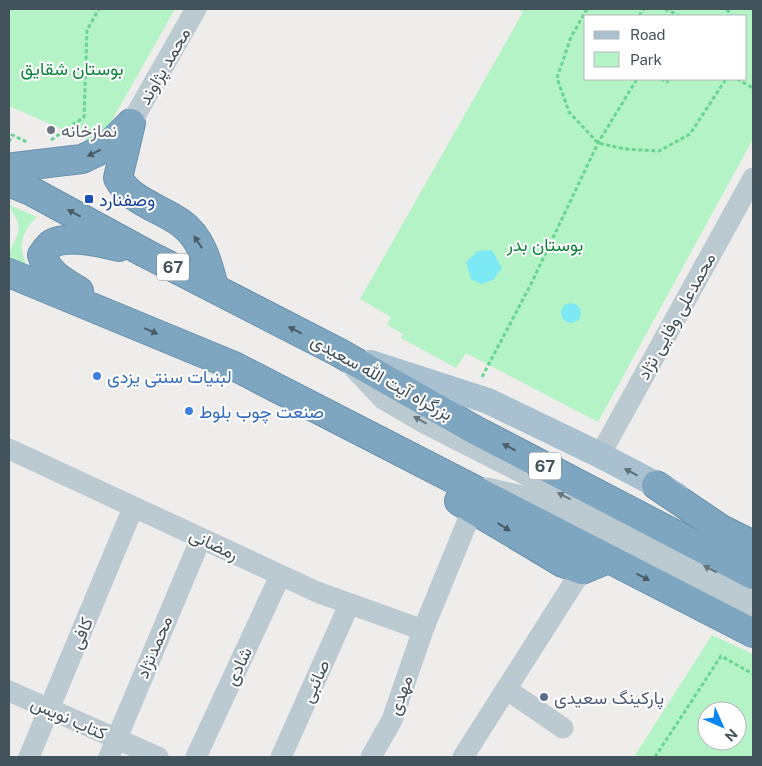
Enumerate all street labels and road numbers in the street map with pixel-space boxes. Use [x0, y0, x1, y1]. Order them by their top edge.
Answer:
street label: محمد پژاوند [134, 24, 196, 109]
street label: محمدعلی وفایی نژاد [632, 249, 721, 384]
road number: 67 [157, 253, 189, 280]
street label: بزرگراه آیت الله سعیدی [307, 329, 456, 425]
road number: 67 [529, 452, 561, 480]
street label: رمضانی [186, 524, 242, 565]
street label: محمدنژاد [131, 613, 177, 682]
street label: کافی [65, 614, 98, 653]
street label: شادی [220, 643, 257, 689]
street label: صائبی [296, 656, 335, 706]
street label: مهدی [383, 672, 418, 718]
street label: کتاب نویس [27, 692, 110, 745]

